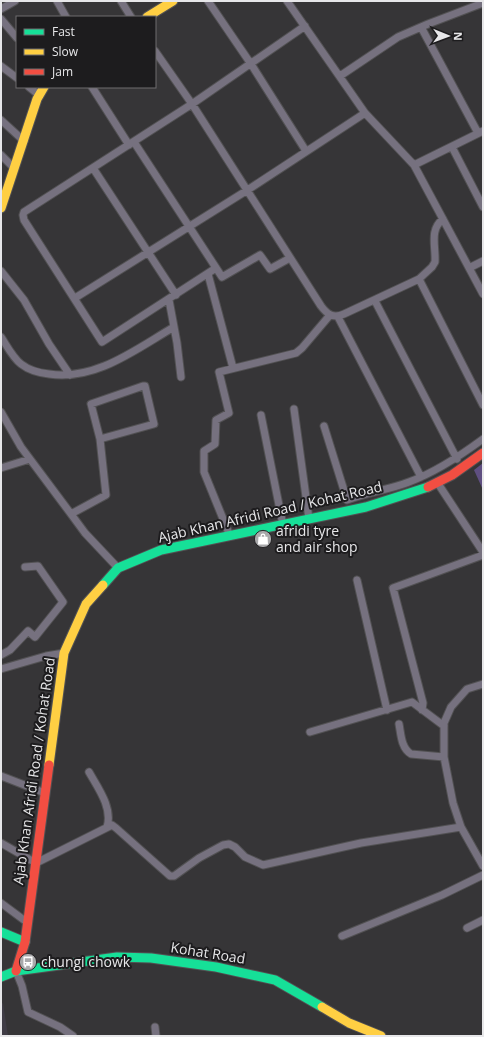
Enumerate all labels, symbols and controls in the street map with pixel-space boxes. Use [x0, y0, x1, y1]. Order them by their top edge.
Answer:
legend [16, 16, 156, 88]
north arrow [428, 16, 468, 56]
text: Fast [52, 23, 75, 40]
text: N [451, 32, 466, 41]
text: Slow [52, 43, 79, 60]
text: Jam [51, 63, 73, 80]
street label: Ajab Khan Afridi Road / Kohat Road [156, 476, 384, 547]
place label: afridi tyre and air shop [276, 521, 357, 556]
shop icon: afridi tyre and air shop [253, 529, 273, 549]
street label: Ajab Khan Afridi Road / Kohat Road [8, 656, 59, 886]
street label: Kohat Road [169, 937, 247, 968]
bus stop icon: chungi chowk [18, 952, 38, 972]
place label: chungi chowk [41, 952, 131, 971]

